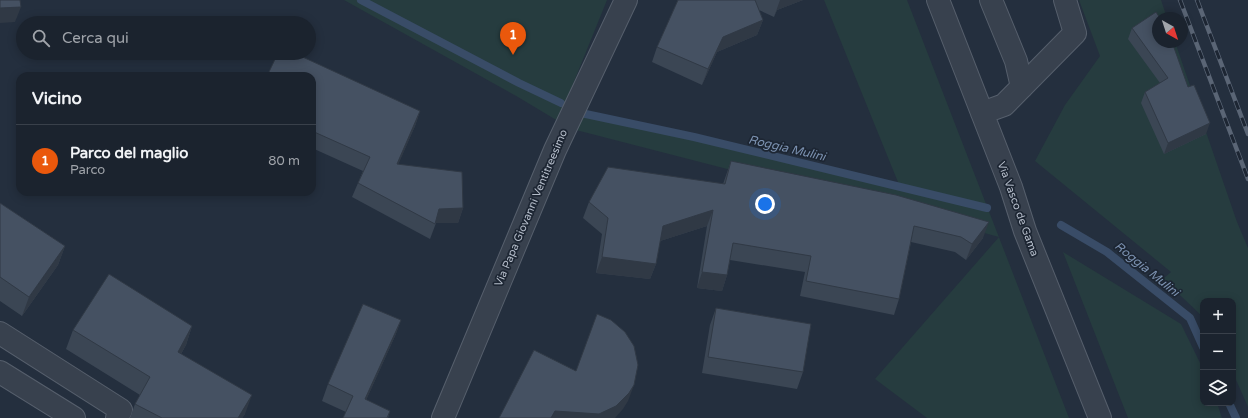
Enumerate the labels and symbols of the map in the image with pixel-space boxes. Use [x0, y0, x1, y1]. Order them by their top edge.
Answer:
north arrow [1152, 12, 1188, 48]
pin: 1 [500, 22, 526, 55]
street label: Via Papa Giovanni Ventitreesimo [492, 127, 570, 289]
water label: Roggia Mulini [747, 132, 829, 164]
street label: Via Vasco de Gama [995, 160, 1041, 258]
your location [755, 194, 775, 214]
water label: Roggia Mulini [1112, 239, 1184, 301]

